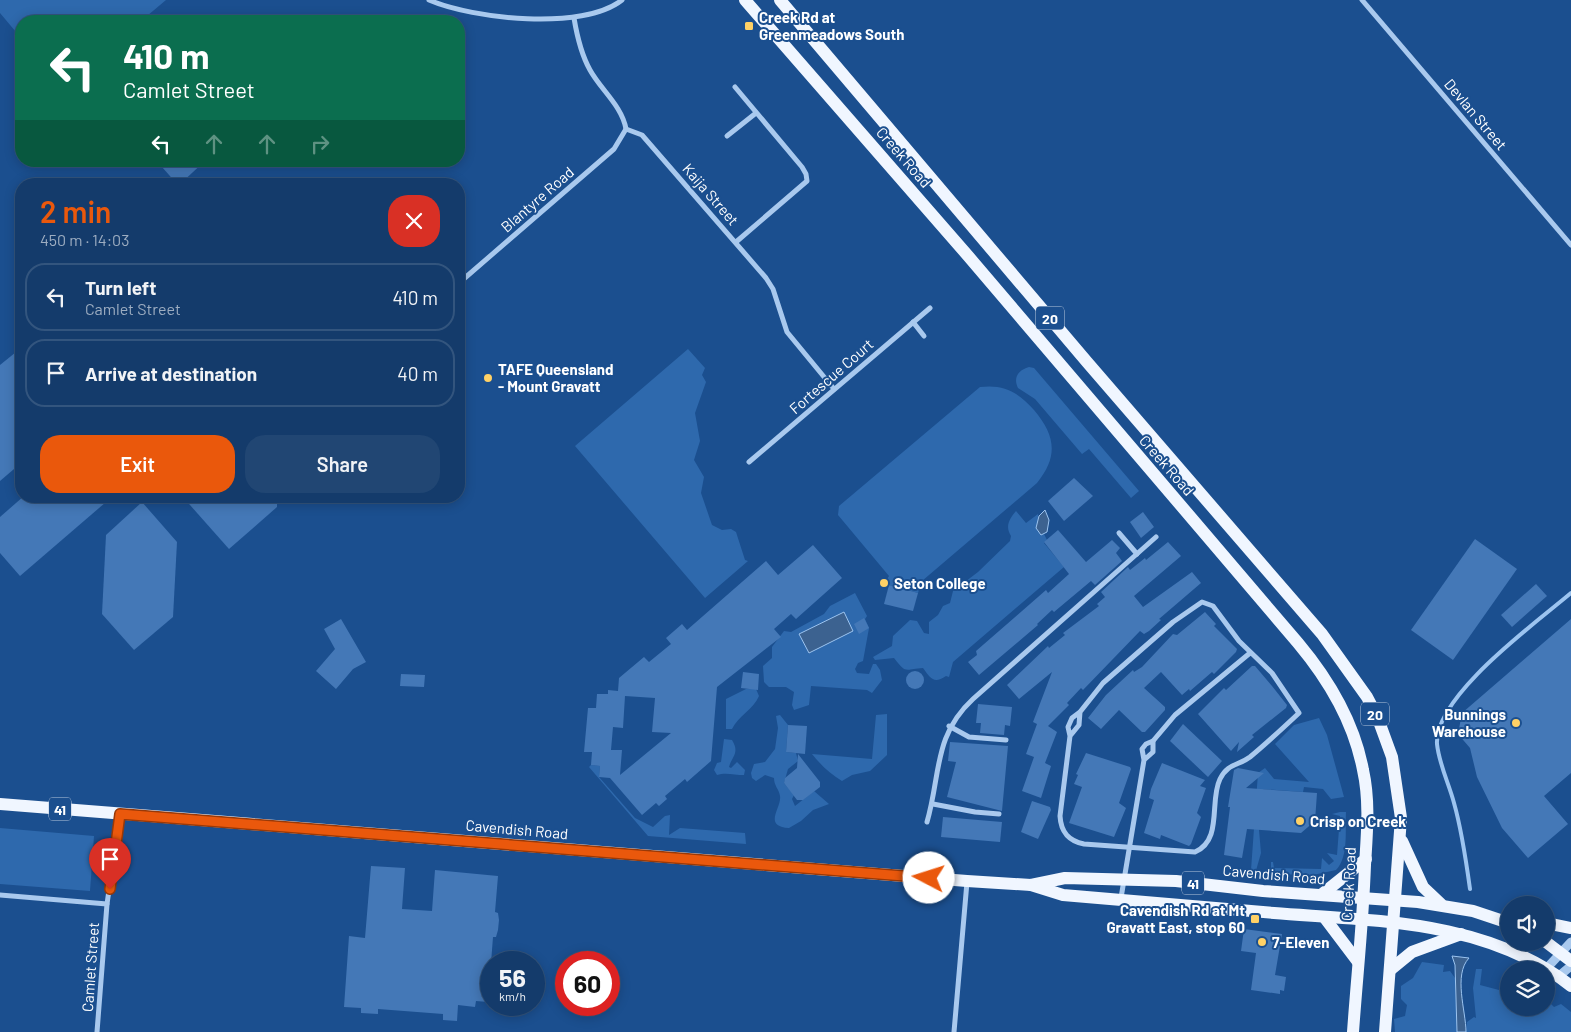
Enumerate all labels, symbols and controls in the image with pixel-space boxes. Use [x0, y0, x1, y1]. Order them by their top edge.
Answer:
place label: Creek Rd at Greenmeadows South [759, 8, 904, 43]
marker: Creek Rd at Greenmeadows South [743, 20, 755, 32]
text: 410 m [123, 34, 209, 76]
icon: left [40, 35, 105, 100]
street label: Devlan Street [1441, 75, 1511, 153]
text: Camlet Street [123, 76, 255, 102]
street label: Creek Road [873, 123, 935, 191]
icon: left [147, 130, 175, 158]
icon: ahead [200, 130, 228, 158]
icon: ahead [253, 130, 281, 158]
icon: right [306, 130, 334, 158]
street label: Kaija Street [679, 159, 743, 229]
street label: Blantyre Road [497, 163, 577, 235]
text: 2 min [40, 193, 111, 229]
button: close [388, 195, 440, 247]
text: 450 m · 14:03 [40, 230, 129, 249]
text: Turn left [85, 276, 156, 299]
icon: left [42, 283, 70, 311]
text: 410 m [392, 286, 438, 309]
text: Camlet Street [85, 299, 181, 318]
road number: 20 [1036, 306, 1064, 330]
street label: Fortescue Court [785, 335, 877, 417]
icon: arrive [42, 359, 70, 387]
place label: TAFE Queensland - Mount Gravatt [498, 360, 613, 395]
text: Arrive at destination [85, 362, 257, 385]
text: 40 m [397, 362, 438, 385]
marker: TAFE Queensland - Mount Gravatt [482, 372, 494, 384]
street label: Creek Road [1136, 431, 1198, 499]
button: Exit [40, 435, 235, 493]
button: Share [245, 435, 440, 493]
place label: Seton College [894, 574, 986, 592]
marker: Seton College [878, 577, 890, 589]
road number: 20 [1361, 702, 1389, 726]
place label: Bunnings Warehouse [1432, 705, 1506, 740]
marker: Bunnings Warehouse [1510, 717, 1522, 729]
road number: 41 [49, 798, 71, 821]
place label: Crisp on Creek [1310, 812, 1406, 830]
marker: Crisp on Creek [1294, 815, 1306, 827]
street label: Cavendish Road [465, 816, 569, 842]
pin [89, 838, 131, 889]
icon: arrive [96, 845, 124, 873]
street label: Creek Road [1337, 846, 1359, 922]
position arrow [902, 851, 954, 903]
street label: Cavendish Road [1222, 861, 1326, 887]
road number: 41 [1182, 871, 1204, 894]
map controls [1500, 896, 1555, 1016]
button: sound [1500, 896, 1555, 951]
place label: Cavendish Rd at Mt Gravatt East, stop 60 [1106, 901, 1245, 936]
marker: Cavendish Rd at Mt Gravatt East, stop 60 [1249, 913, 1261, 925]
street label: Camlet Street [78, 922, 102, 1012]
place label: 7-Eleven [1272, 933, 1329, 951]
marker: 7-Eleven [1256, 936, 1268, 948]
speed limit sign: 60 [555, 951, 620, 1016]
button: layers [1500, 961, 1555, 1016]
text: 56 [499, 962, 526, 992]
text: km/h [499, 989, 526, 1003]

